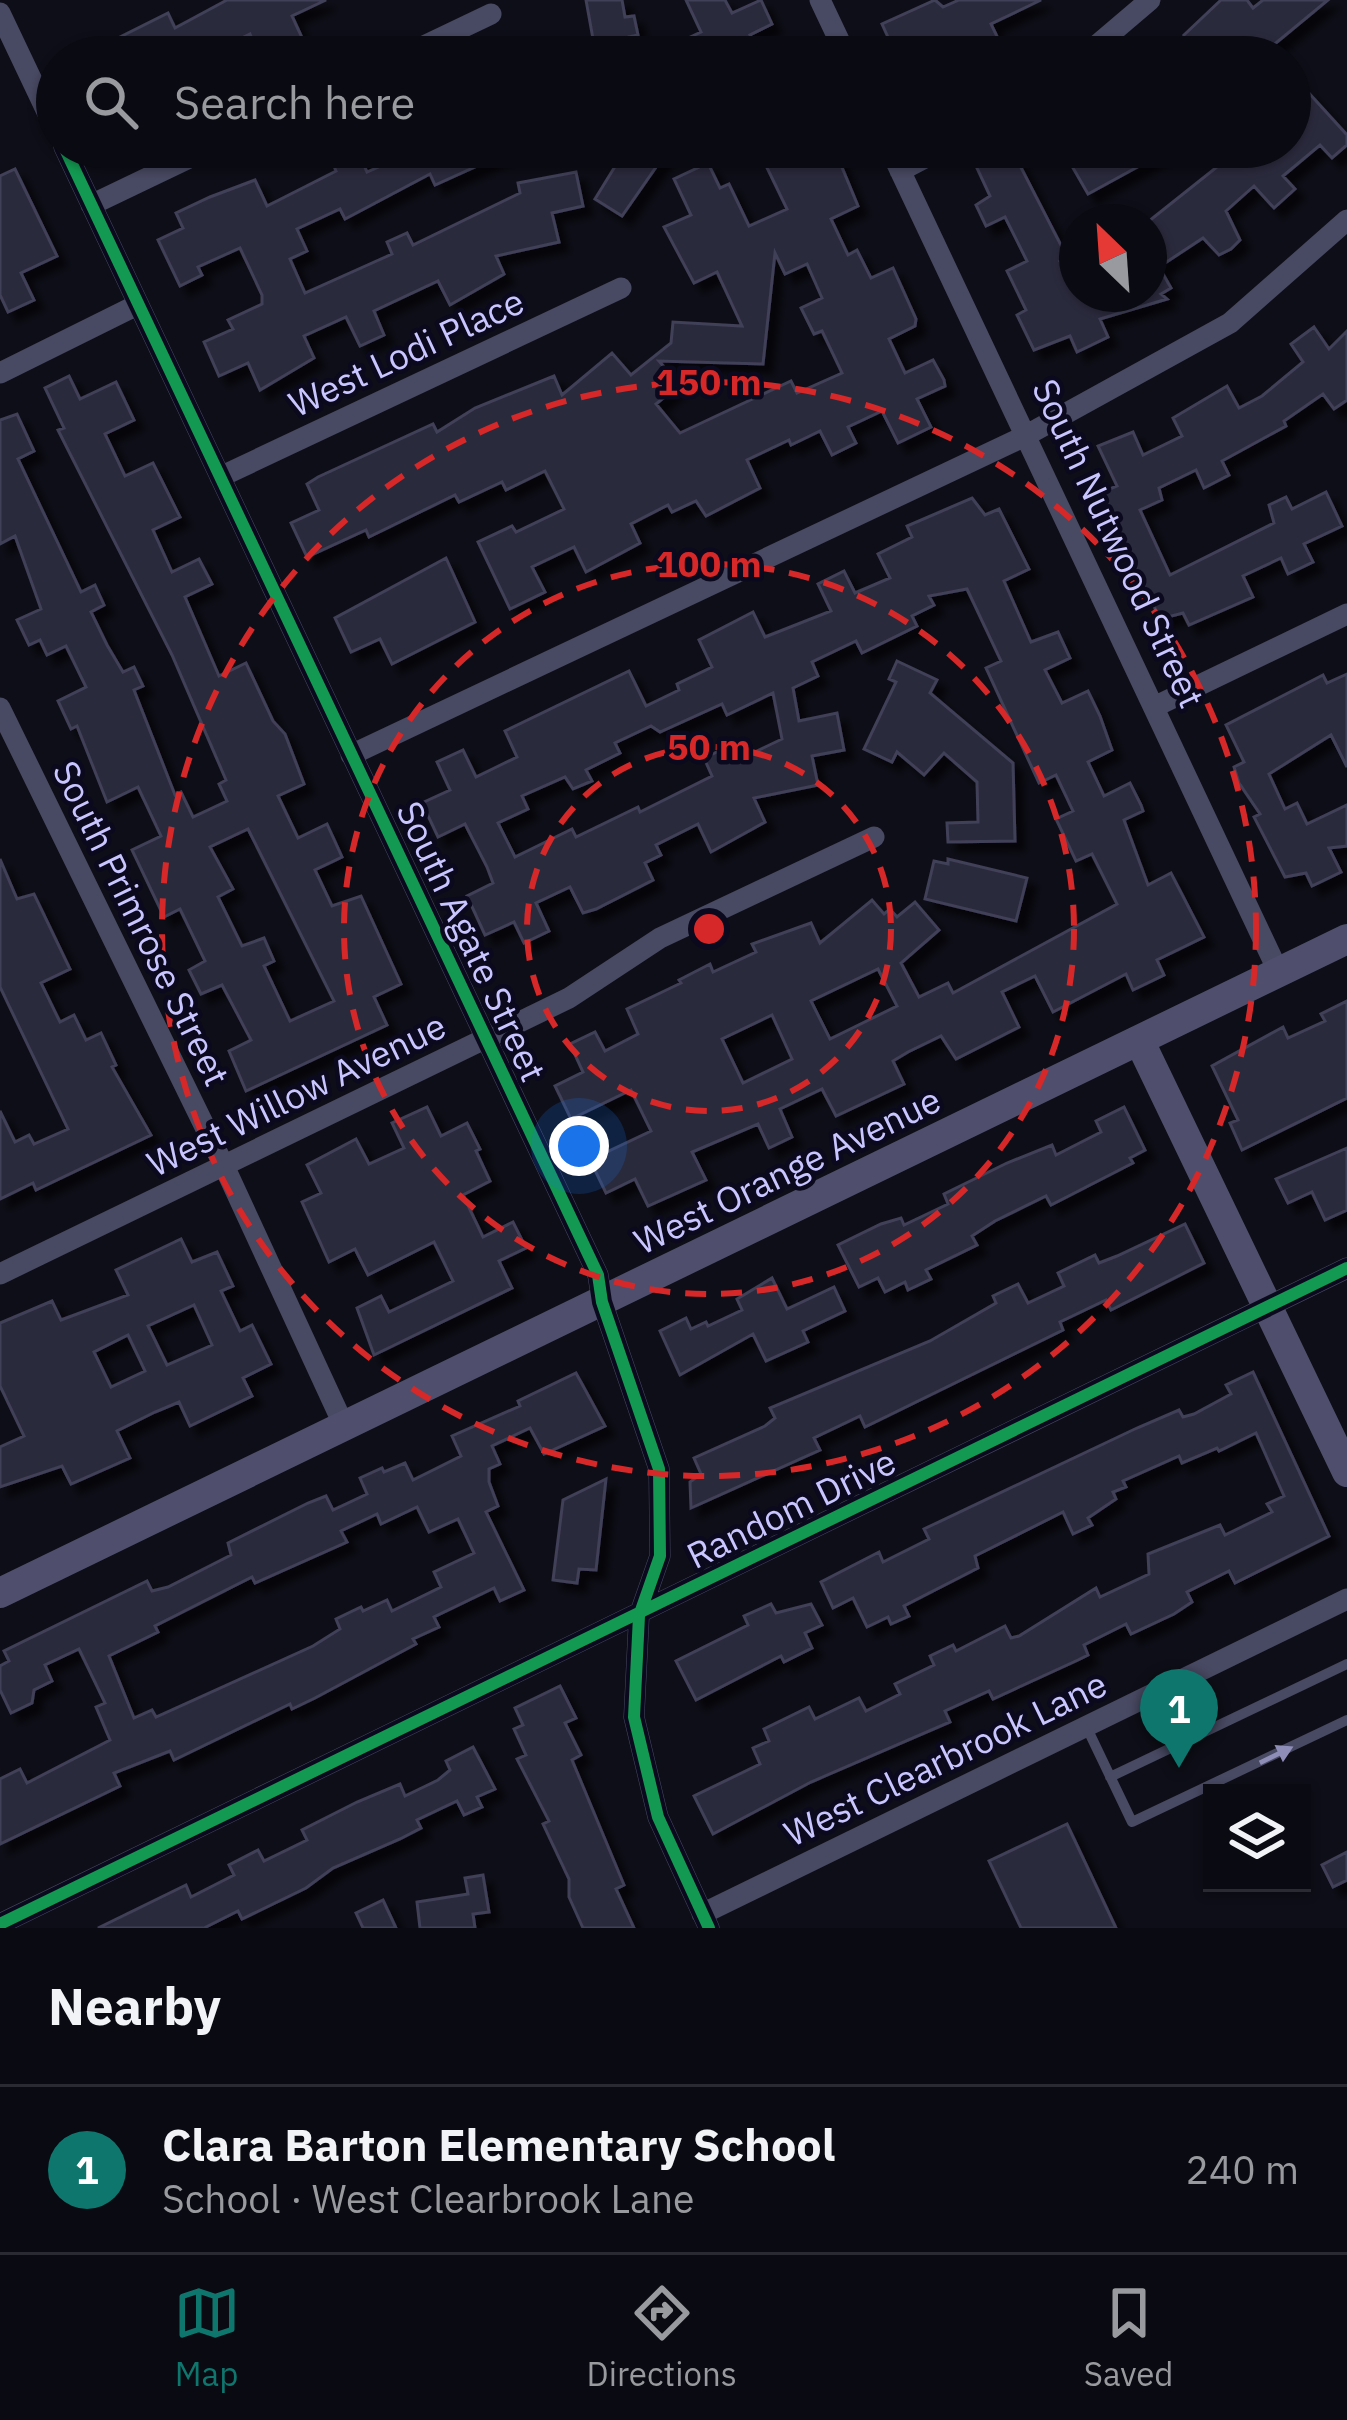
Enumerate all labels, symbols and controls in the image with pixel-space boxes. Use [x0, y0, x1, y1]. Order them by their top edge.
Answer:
search box [36, 36, 1311, 168]
icon: search [78, 69, 144, 135]
text: Search here [174, 73, 415, 131]
north arrow [1059, 204, 1167, 312]
street label: West Lodi Place [281, 277, 531, 427]
text: 150 m [656, 358, 762, 405]
street label: South Nutwood Street [1022, 371, 1216, 715]
text: 100 m [656, 540, 762, 587]
text: 50 m [667, 723, 751, 770]
street label: South Primrose Street [43, 753, 241, 1093]
street label: South Agate Street [387, 793, 557, 1089]
centre of rings [688, 908, 730, 950]
street label: West Willow Avenue [139, 1001, 453, 1187]
street label: West Orange Avenue [626, 1075, 948, 1265]
your location [549, 1116, 609, 1176]
street label: Random Drive [679, 1437, 903, 1579]
street label: West Clearbrook Lane [776, 1659, 1114, 1857]
pin: 1 [1140, 1669, 1218, 1768]
one-way arrow [1258, 1745, 1293, 1765]
map controls [1203, 1784, 1311, 1892]
button: layers [1203, 1784, 1311, 1892]
text: Nearby [48, 1973, 221, 2039]
text: Clara Barton Elementary School [162, 2115, 835, 2173]
text: 1 [75, 2144, 99, 2195]
text: 240 m [1186, 2144, 1299, 2195]
text: School · West Clearbrook Lane [162, 2173, 694, 2224]
tab: Map [174, 2280, 240, 2395]
tab: Directions [587, 2280, 737, 2395]
tab: Saved [1084, 2280, 1173, 2395]

